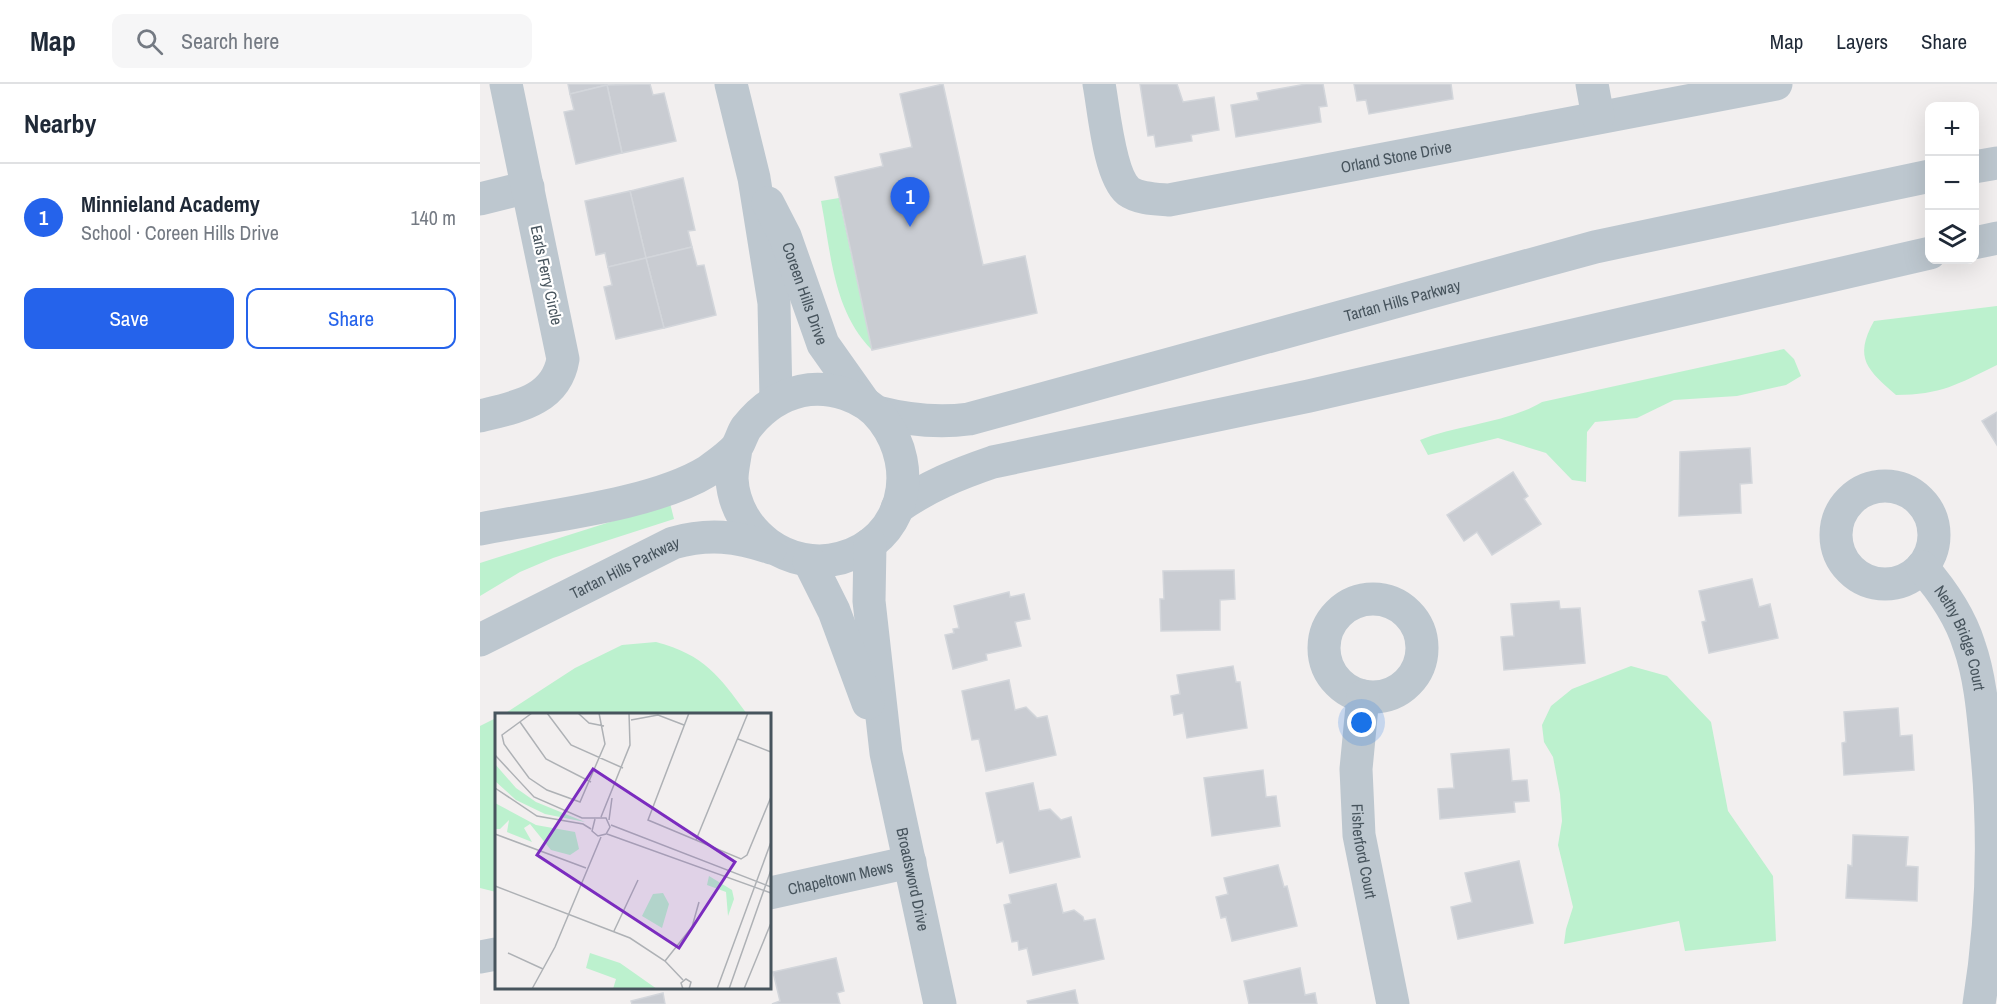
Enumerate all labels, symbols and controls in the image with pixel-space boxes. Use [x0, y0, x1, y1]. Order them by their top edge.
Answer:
search box [112, 14, 532, 68]
text: Map [30, 22, 76, 60]
icon: search [133, 25, 166, 58]
text: Search here [181, 26, 279, 56]
text: Map [1770, 27, 1803, 56]
text: Layers [1836, 27, 1888, 56]
text: Share [1921, 27, 1967, 56]
map controls [1925, 102, 1979, 264]
button: + [1925, 102, 1979, 156]
text: Nearby [24, 106, 96, 141]
street label: Orland Stone Drive [1339, 135, 1453, 178]
button: − [1925, 156, 1979, 210]
pin: 1 [890, 178, 930, 227]
text: Minnieland Academy [81, 189, 260, 219]
text: 1 [39, 204, 48, 231]
text: 140 m [410, 204, 456, 231]
button: layers [1925, 210, 1979, 264]
text: School · Coreen Hills Drive [81, 219, 279, 246]
street label: Earls Ferry Circle [526, 223, 568, 327]
street label: Coreen Hills Drive [777, 239, 833, 348]
street label: Tartan Hills Parkway [1341, 273, 1463, 326]
button: Save [24, 288, 234, 349]
button: Share [246, 288, 456, 349]
street label: Tartan Hills Parkway [566, 531, 682, 604]
street label: Nethy Bridge Court [1929, 581, 1991, 692]
your location [1347, 708, 1376, 737]
inset map [495, 713, 771, 989]
street label: Fisherford Court [1347, 803, 1383, 901]
street label: Broadsword Drive [891, 825, 935, 933]
street label: Chapeltown Mews [786, 855, 895, 900]

